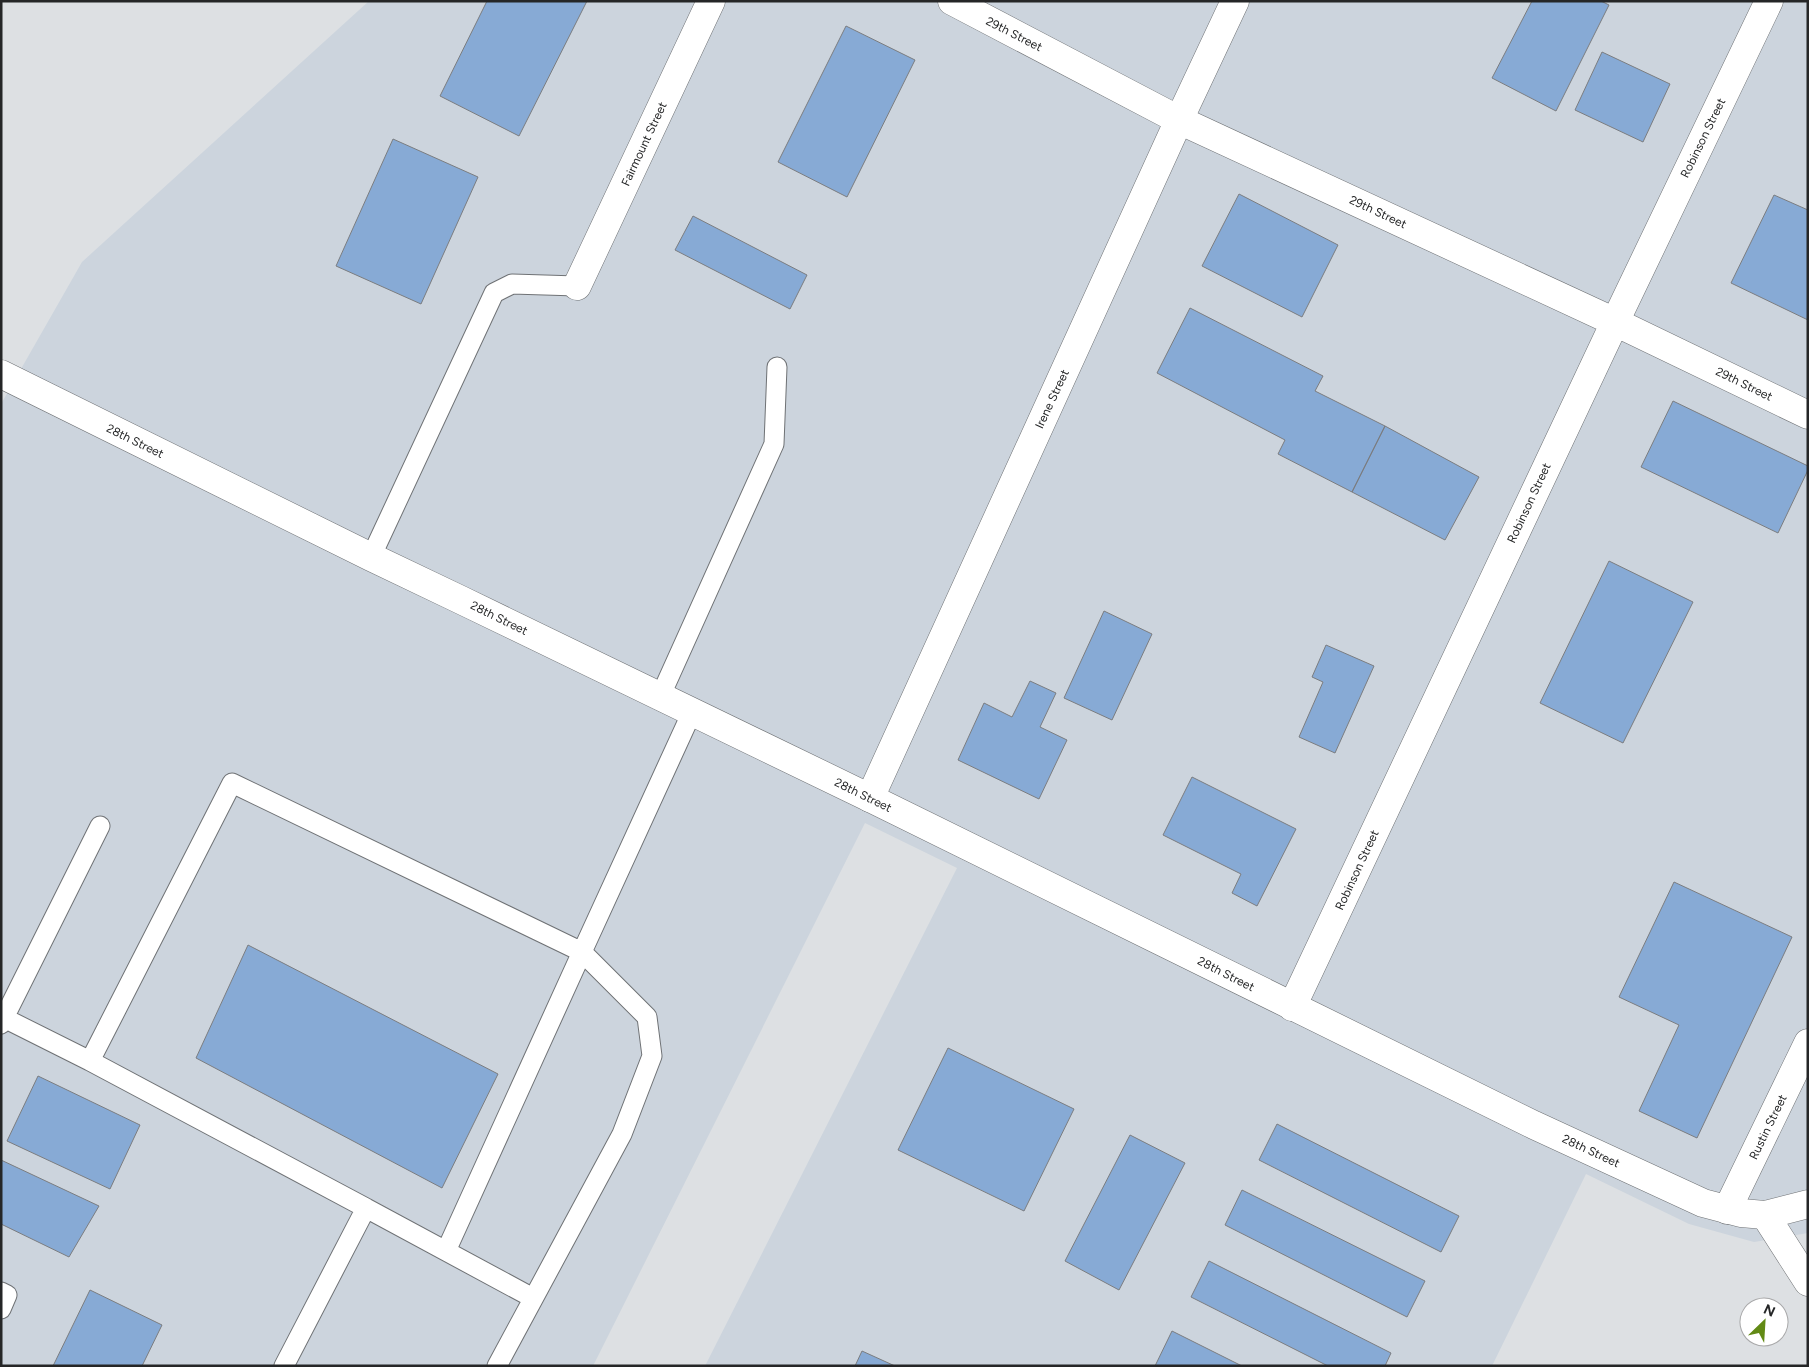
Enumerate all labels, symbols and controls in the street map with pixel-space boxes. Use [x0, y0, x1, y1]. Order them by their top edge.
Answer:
street label: 29th Street [984, 14, 1045, 54]
street label: Robinson Street [1678, 96, 1729, 180]
street label: Fairmount Street [618, 99, 670, 188]
street label: 29th Street [1347, 193, 1409, 231]
street label: 29th Street [1713, 364, 1775, 404]
street label: Irene Street [1032, 367, 1072, 431]
street label: 28th Street [104, 421, 166, 461]
street label: Robinson Street [1504, 460, 1554, 545]
street label: 28th Street [468, 598, 530, 638]
street label: 28th Street [832, 775, 894, 815]
street label: Robinson Street [1332, 827, 1382, 912]
street label: 28th Street [1195, 954, 1257, 994]
street label: Rustin Street [1746, 1092, 1790, 1162]
street label: 28th Street [1560, 1132, 1622, 1171]
north arrow [1739, 1297, 1789, 1347]
text: N [1761, 1301, 1778, 1321]

